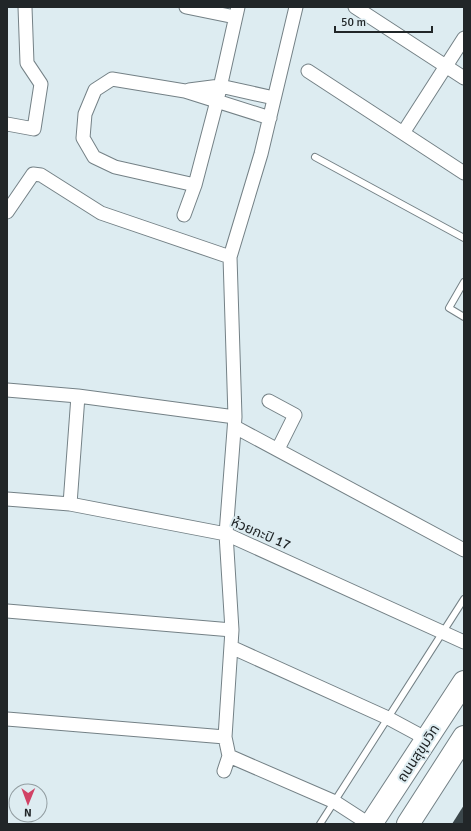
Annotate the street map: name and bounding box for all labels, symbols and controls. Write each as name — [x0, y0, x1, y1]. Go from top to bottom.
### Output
scale bar — [335, 8, 432, 34]
text: 50 m — [341, 15, 366, 30]
street label: ห้วยกะปิ 17 — [228, 513, 293, 554]
street label: ถนนสุขุมวิท — [394, 721, 443, 785]
north arrow — [8, 783, 48, 823]
text: N — [24, 806, 32, 819]

